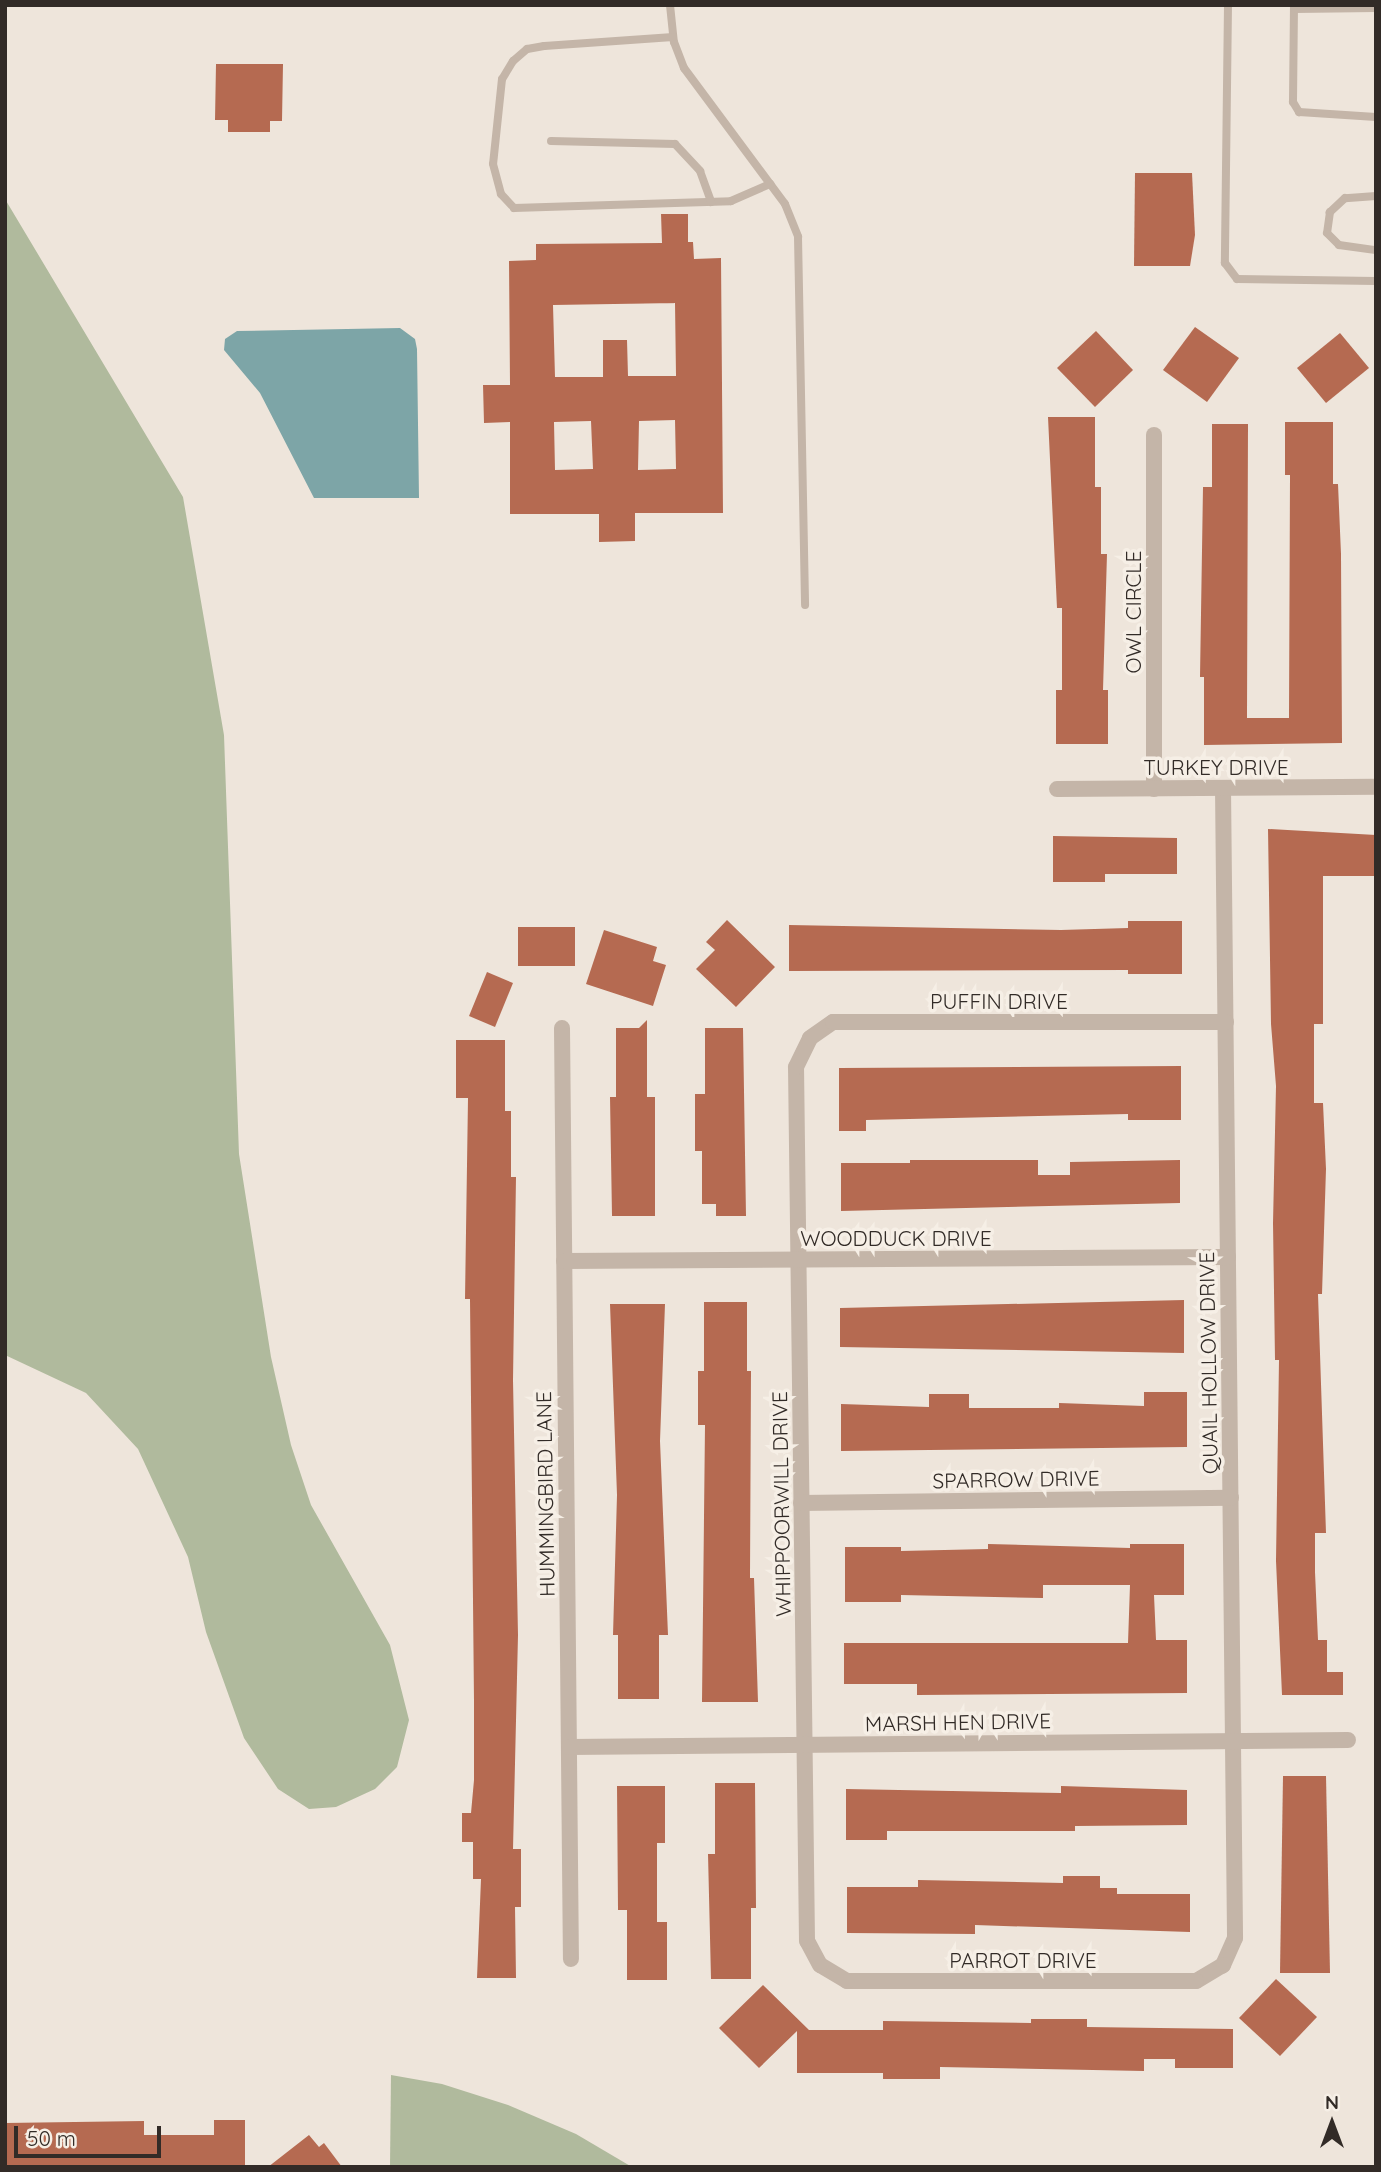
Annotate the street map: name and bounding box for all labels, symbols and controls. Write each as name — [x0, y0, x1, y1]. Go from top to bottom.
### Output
street label: OWL CIRCLE — [1120, 551, 1146, 673]
street label: TURKEY DRIVE — [1143, 754, 1289, 780]
street label: PUFFIN DRIVE — [930, 988, 1068, 1014]
street label: WOODDUCK DRIVE — [800, 1225, 992, 1251]
street label: QUAIL HOLLOW DRIVE — [1193, 1252, 1223, 1474]
street label: HUMMINGBIRD LANE — [531, 1391, 559, 1597]
street label: WHIPPOORWILL DRIVE — [766, 1391, 796, 1617]
street label: SPARROW DRIVE — [932, 1465, 1100, 1493]
street label: MARSH HEN DRIVE — [865, 1708, 1051, 1736]
street label: PARROT DRIVE — [949, 1947, 1097, 1973]
north arrow — [1297, 2088, 1367, 2158]
text: N — [1325, 2090, 1339, 2114]
scale bar — [18, 2112, 164, 2156]
text: 50 m — [27, 2125, 76, 2151]

